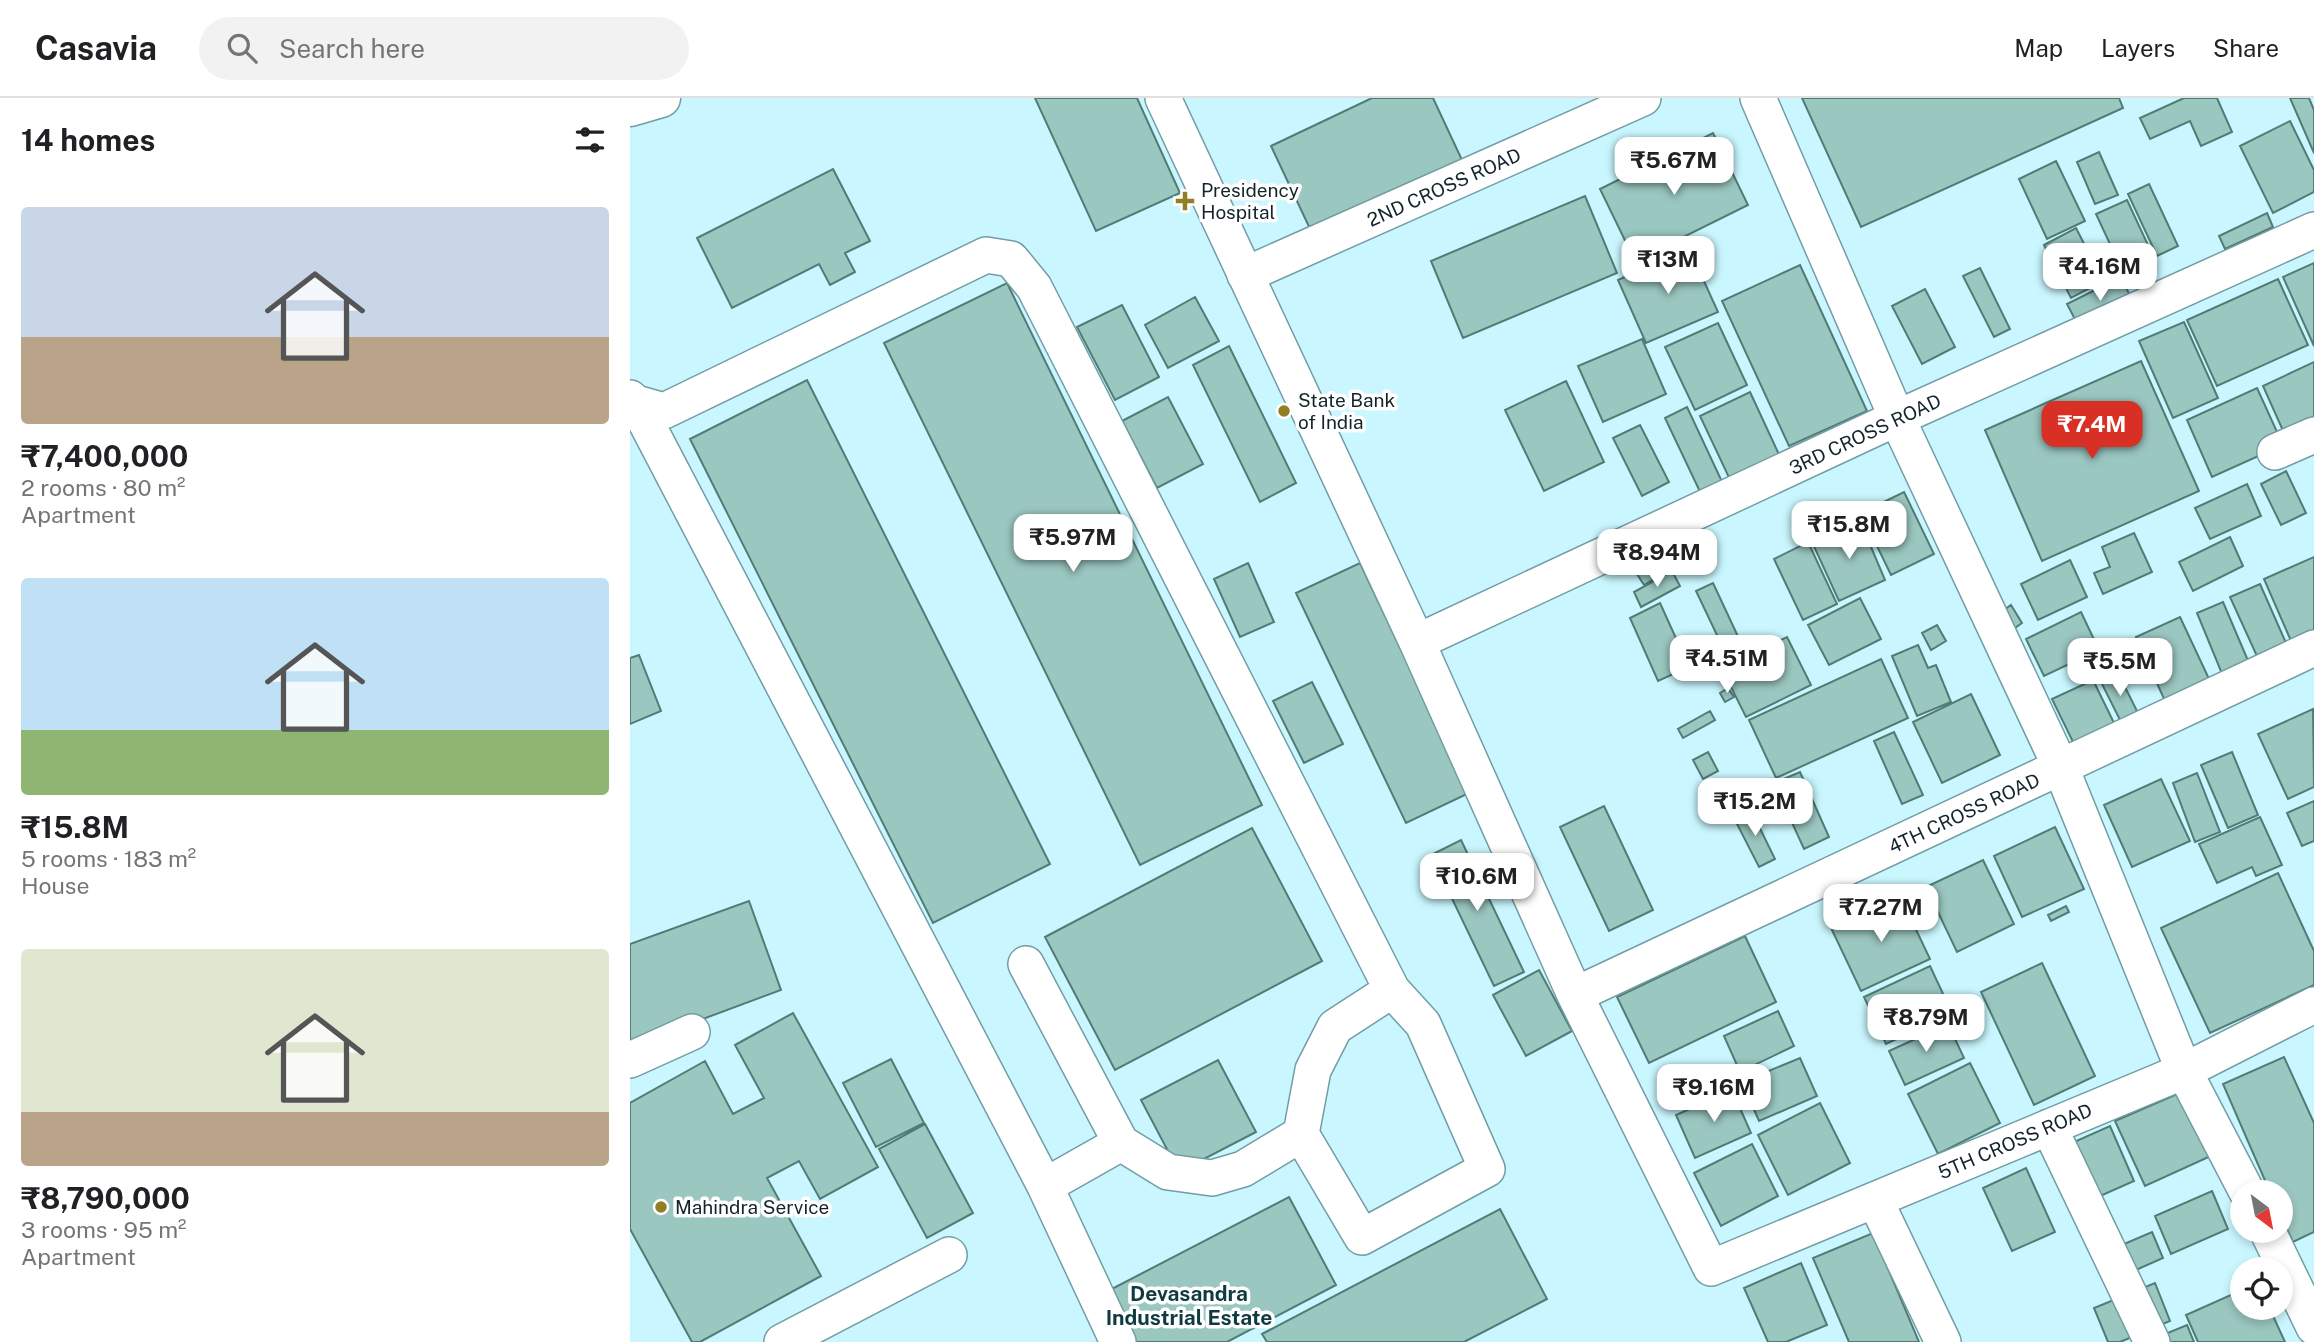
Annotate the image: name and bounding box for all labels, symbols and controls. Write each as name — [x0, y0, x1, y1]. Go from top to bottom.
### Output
search box — [199, 17, 689, 80]
text: Casavia — [35, 29, 157, 67]
icon: search — [223, 29, 261, 67]
text: Search here — [279, 33, 425, 64]
text: Map — [2014, 34, 2063, 62]
text: Layers — [2101, 34, 2175, 62]
text: Share — [2213, 34, 2279, 62]
icon: filters — [571, 121, 609, 159]
text: 14 homes — [21, 122, 155, 158]
pin: ₹5.67M — [1617, 138, 1731, 197]
street label: 2ND CROSS ROAD — [1364, 143, 1524, 231]
text: ₹5.67M — [1631, 146, 1717, 173]
place label: Presidency Hospital — [1201, 179, 1299, 223]
marker: Presidency Hospital — [1175, 191, 1195, 211]
pin: ₹13M — [1627, 236, 1709, 296]
pin: ₹4.16M — [2043, 244, 2157, 303]
text: ₹13M — [1637, 245, 1699, 272]
text: ₹4.16M — [2059, 252, 2141, 279]
icon: home — [252, 253, 378, 379]
place label: State Bank of India — [1298, 389, 1395, 433]
street label: 3RD CROSS ROAD — [1786, 389, 1944, 479]
pin: ₹7.4M — [2043, 402, 2141, 461]
marker: State Bank of India — [1276, 403, 1292, 419]
text: ₹7.4M — [2058, 410, 2126, 437]
text: ₹7,400,000 — [21, 438, 188, 474]
text: 2 rooms · 80 m² — [21, 474, 186, 501]
text: Apartment — [21, 501, 136, 528]
pin: ₹15.8M — [1792, 502, 1906, 561]
text: ₹15.8M — [1808, 510, 1890, 537]
pin: ₹5.97M — [1016, 514, 1130, 574]
text: ₹5.97M — [1030, 523, 1116, 550]
pin: ₹8.94M — [1600, 530, 1714, 589]
text: ₹8.94M — [1613, 538, 1701, 565]
icon: home — [252, 624, 378, 750]
pin: ₹4.51M — [1670, 636, 1784, 695]
pin: ₹5.5M — [2071, 638, 2169, 698]
text: ₹4.51M — [1686, 644, 1768, 671]
text: ₹5.5M — [2083, 647, 2157, 674]
street label: 4TH CROSS ROAD — [1885, 768, 2043, 858]
pin: ₹15.2M — [1698, 778, 1812, 838]
text: ₹15.2M — [1714, 787, 1796, 814]
text: ₹15.8M — [21, 809, 129, 845]
text: 5 rooms · 183 m² — [21, 845, 196, 872]
pin: ₹10.6M — [1420, 854, 1534, 913]
text: ₹10.6M — [1436, 862, 1518, 889]
text: House — [21, 872, 89, 899]
pin: ₹7.27M — [1824, 884, 1938, 944]
text: ₹7.27M — [1839, 893, 1923, 920]
icon: home — [252, 995, 378, 1121]
pin: ₹8.79M — [1869, 995, 1983, 1054]
text: ₹8.79M — [1884, 1003, 1968, 1030]
pin: ₹9.16M — [1657, 1065, 1771, 1124]
text: ₹9.16M — [1673, 1073, 1755, 1100]
street label: 5TH CROSS ROAD — [1935, 1099, 2095, 1183]
text: ₹8,790,000 — [21, 1180, 190, 1216]
north arrow — [2230, 1180, 2292, 1242]
map controls — [2230, 1180, 2293, 1320]
place label: Mahindra Service — [675, 1196, 829, 1218]
marker: Mahindra Service — [653, 1199, 669, 1215]
text: 3 rooms · 95 m² — [21, 1216, 187, 1243]
text: Apartment — [21, 1243, 136, 1270]
button: locate — [2230, 1257, 2293, 1320]
district label: Devasandra Industrial Estate — [1106, 1281, 1272, 1330]

